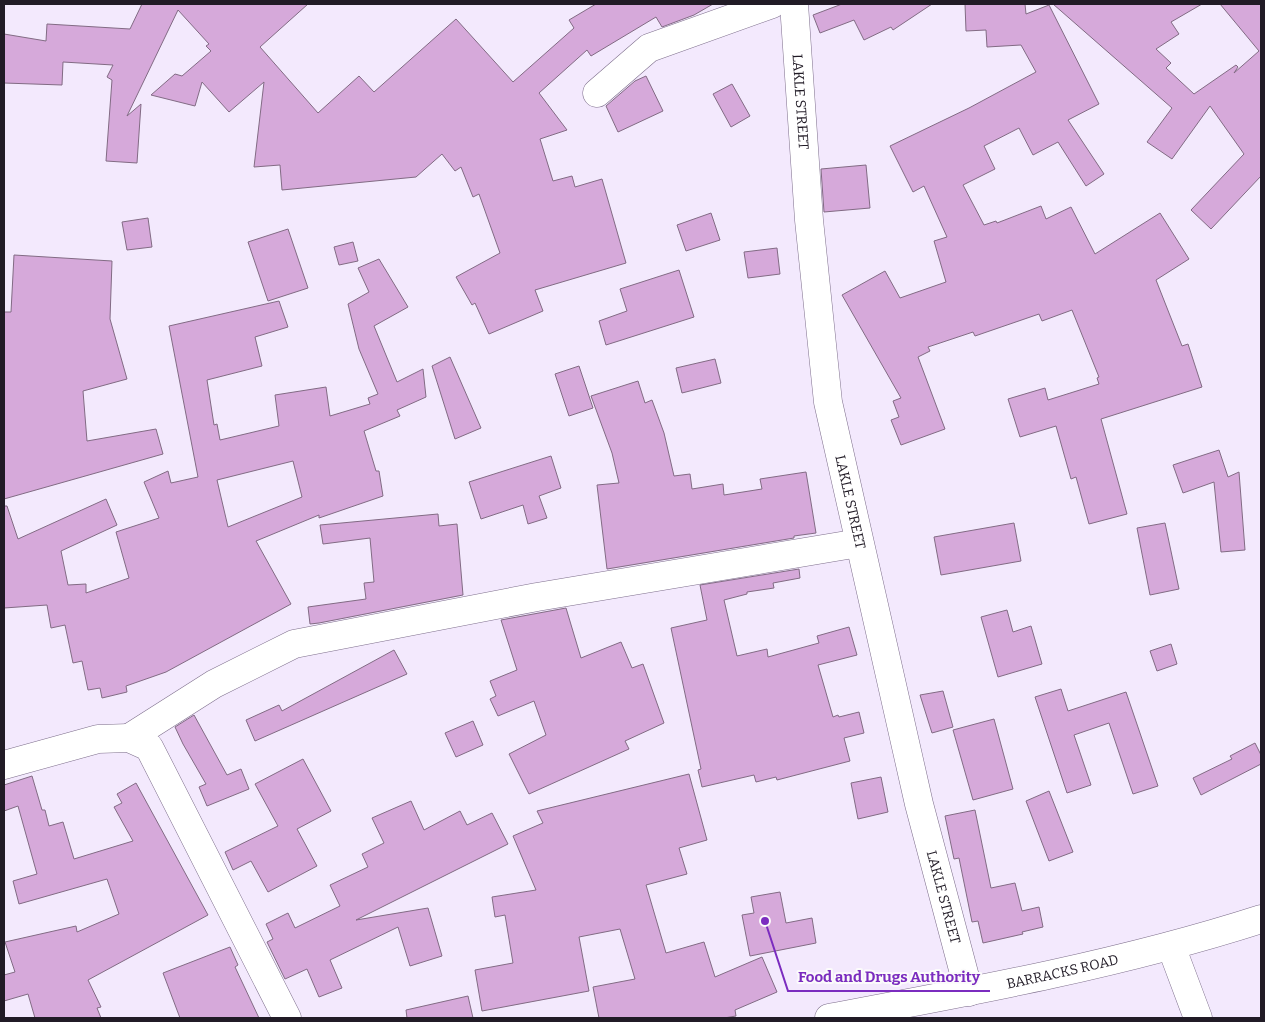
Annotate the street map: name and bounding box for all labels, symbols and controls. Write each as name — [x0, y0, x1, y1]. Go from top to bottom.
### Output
street label: LAKLE STREET — [789, 53, 813, 150]
street label: LAKLE STREET — [832, 453, 869, 551]
street label: LAKLE STREET — [923, 849, 964, 946]
street label: BARRACKS ROAD — [1005, 951, 1120, 992]
callout: Food and Drugs Authority — [788, 961, 990, 991]
text: Food and Drugs Authority — [798, 968, 981, 986]

